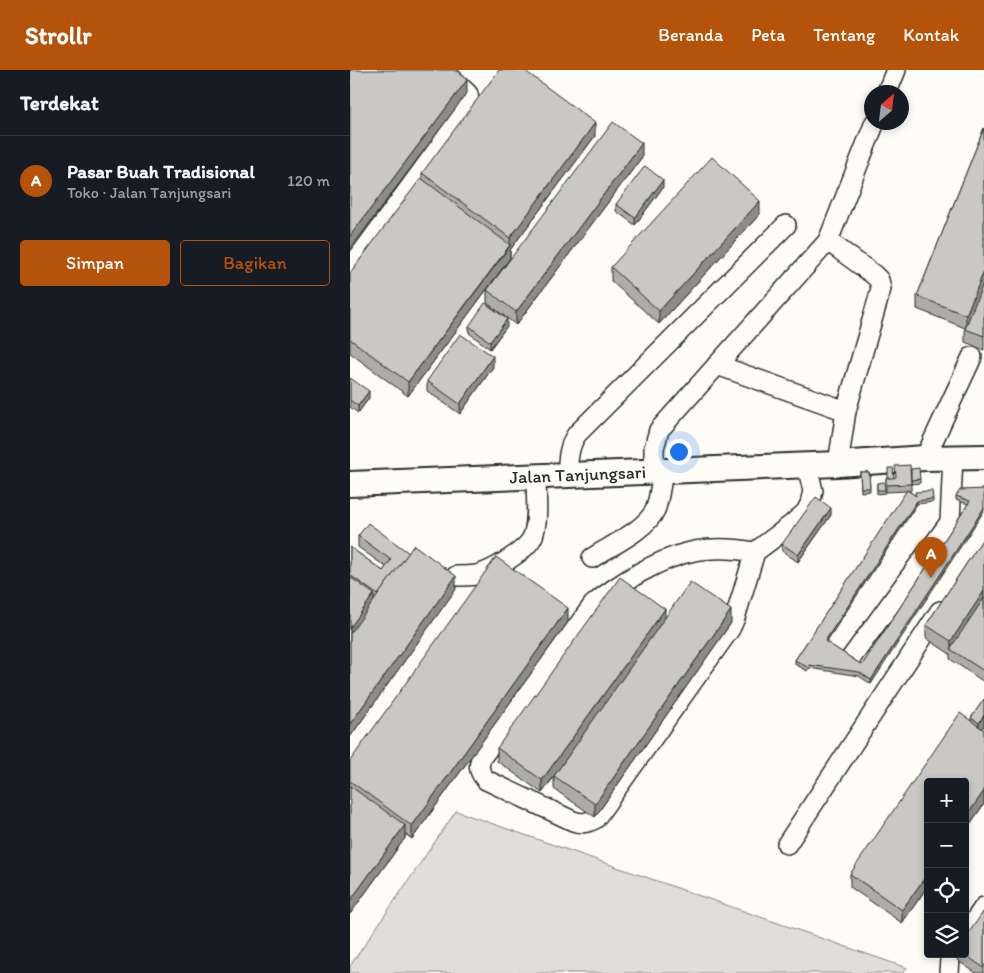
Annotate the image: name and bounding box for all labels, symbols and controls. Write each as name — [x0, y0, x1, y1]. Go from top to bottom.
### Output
text: Strollr — [25, 21, 91, 50]
text: Beranda — [658, 24, 723, 46]
text: Peta — [751, 24, 785, 46]
text: Tentang — [813, 24, 875, 46]
text: Kontak — [903, 24, 959, 46]
north arrow — [864, 85, 909, 130]
text: Terdekat — [20, 90, 99, 115]
text: Pasar Buah Tradisional — [67, 160, 255, 183]
text: A — [31, 171, 41, 190]
text: 120 m — [287, 171, 330, 190]
text: Toko · Jalan Tanjungsari — [67, 183, 231, 202]
button: Simpan — [20, 240, 170, 286]
button: Bagikan — [180, 240, 330, 286]
your location — [666, 439, 692, 465]
street label: Jalan Tanjungsari — [509, 461, 647, 488]
pin: A — [915, 537, 947, 578]
map controls — [924, 778, 969, 958]
button: + — [924, 778, 969, 823]
button: − — [924, 823, 969, 868]
button: locate — [924, 868, 969, 913]
button: layers — [924, 913, 969, 958]

